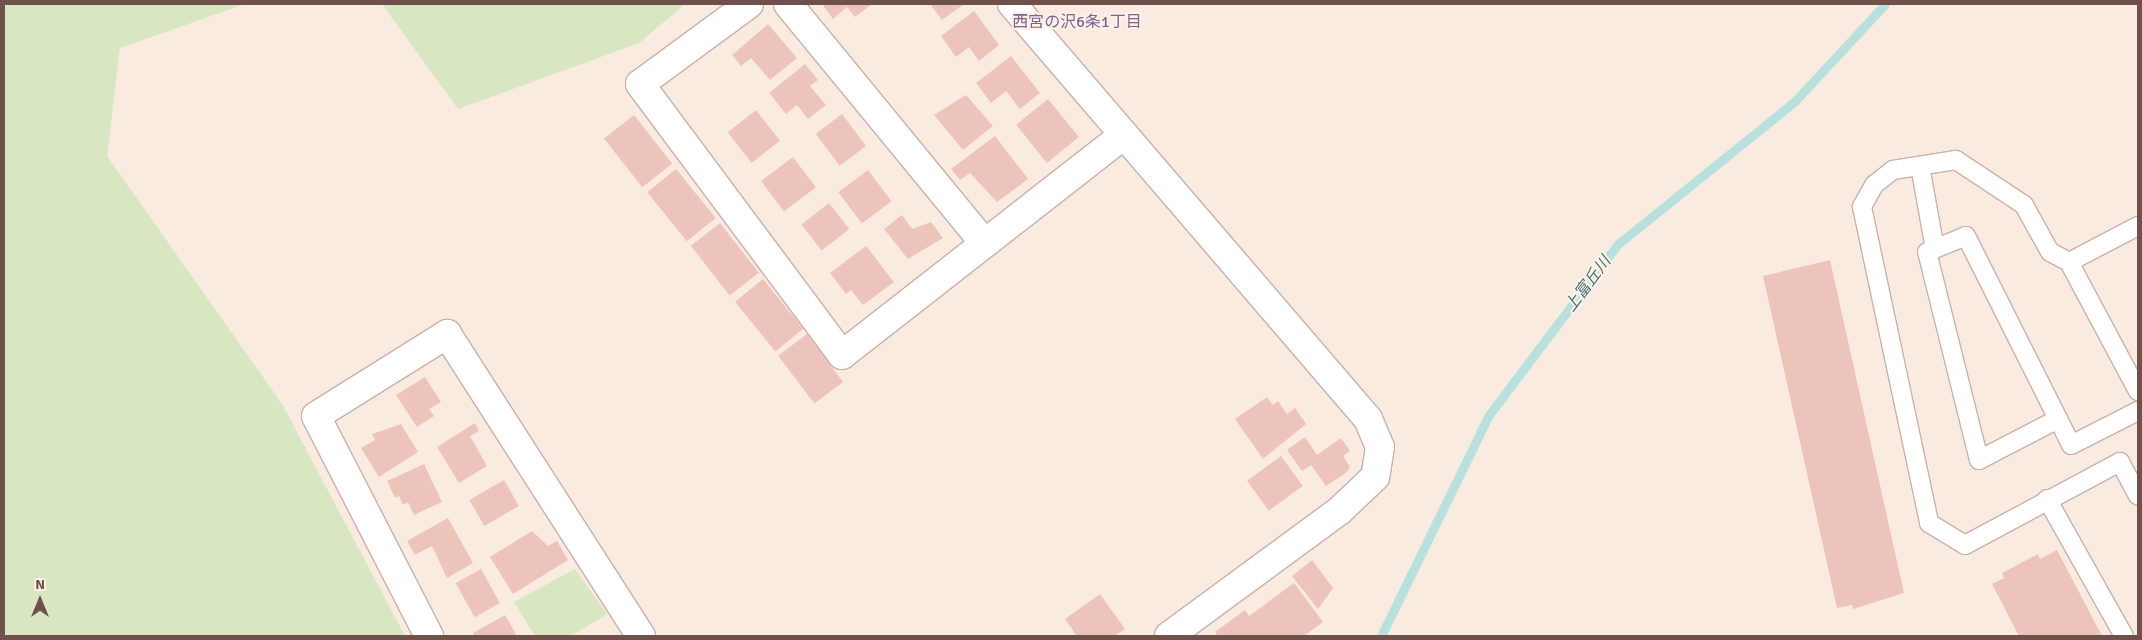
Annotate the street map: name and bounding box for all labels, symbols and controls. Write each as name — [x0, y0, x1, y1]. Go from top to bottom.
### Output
district label: 西宮の沢6条1丁目 — [1012, 12, 1142, 32]
water label: 上富丘川 — [1561, 253, 1615, 315]
north arrow — [15, 575, 65, 625]
text: N — [35, 576, 45, 593]

